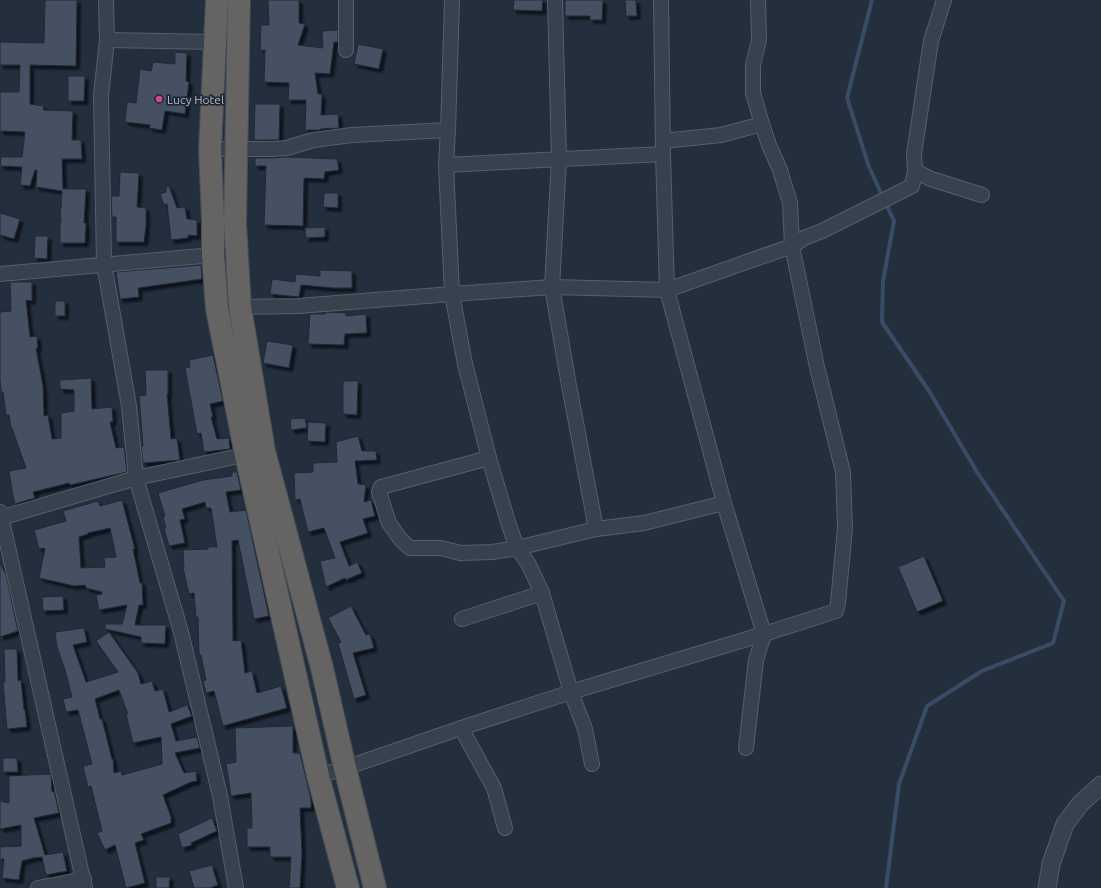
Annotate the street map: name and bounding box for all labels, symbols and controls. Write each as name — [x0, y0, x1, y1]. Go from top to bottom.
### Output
place label: Lucy Hotel — [167, 93, 224, 106]
marker: Lucy Hotel — [154, 94, 164, 104]

